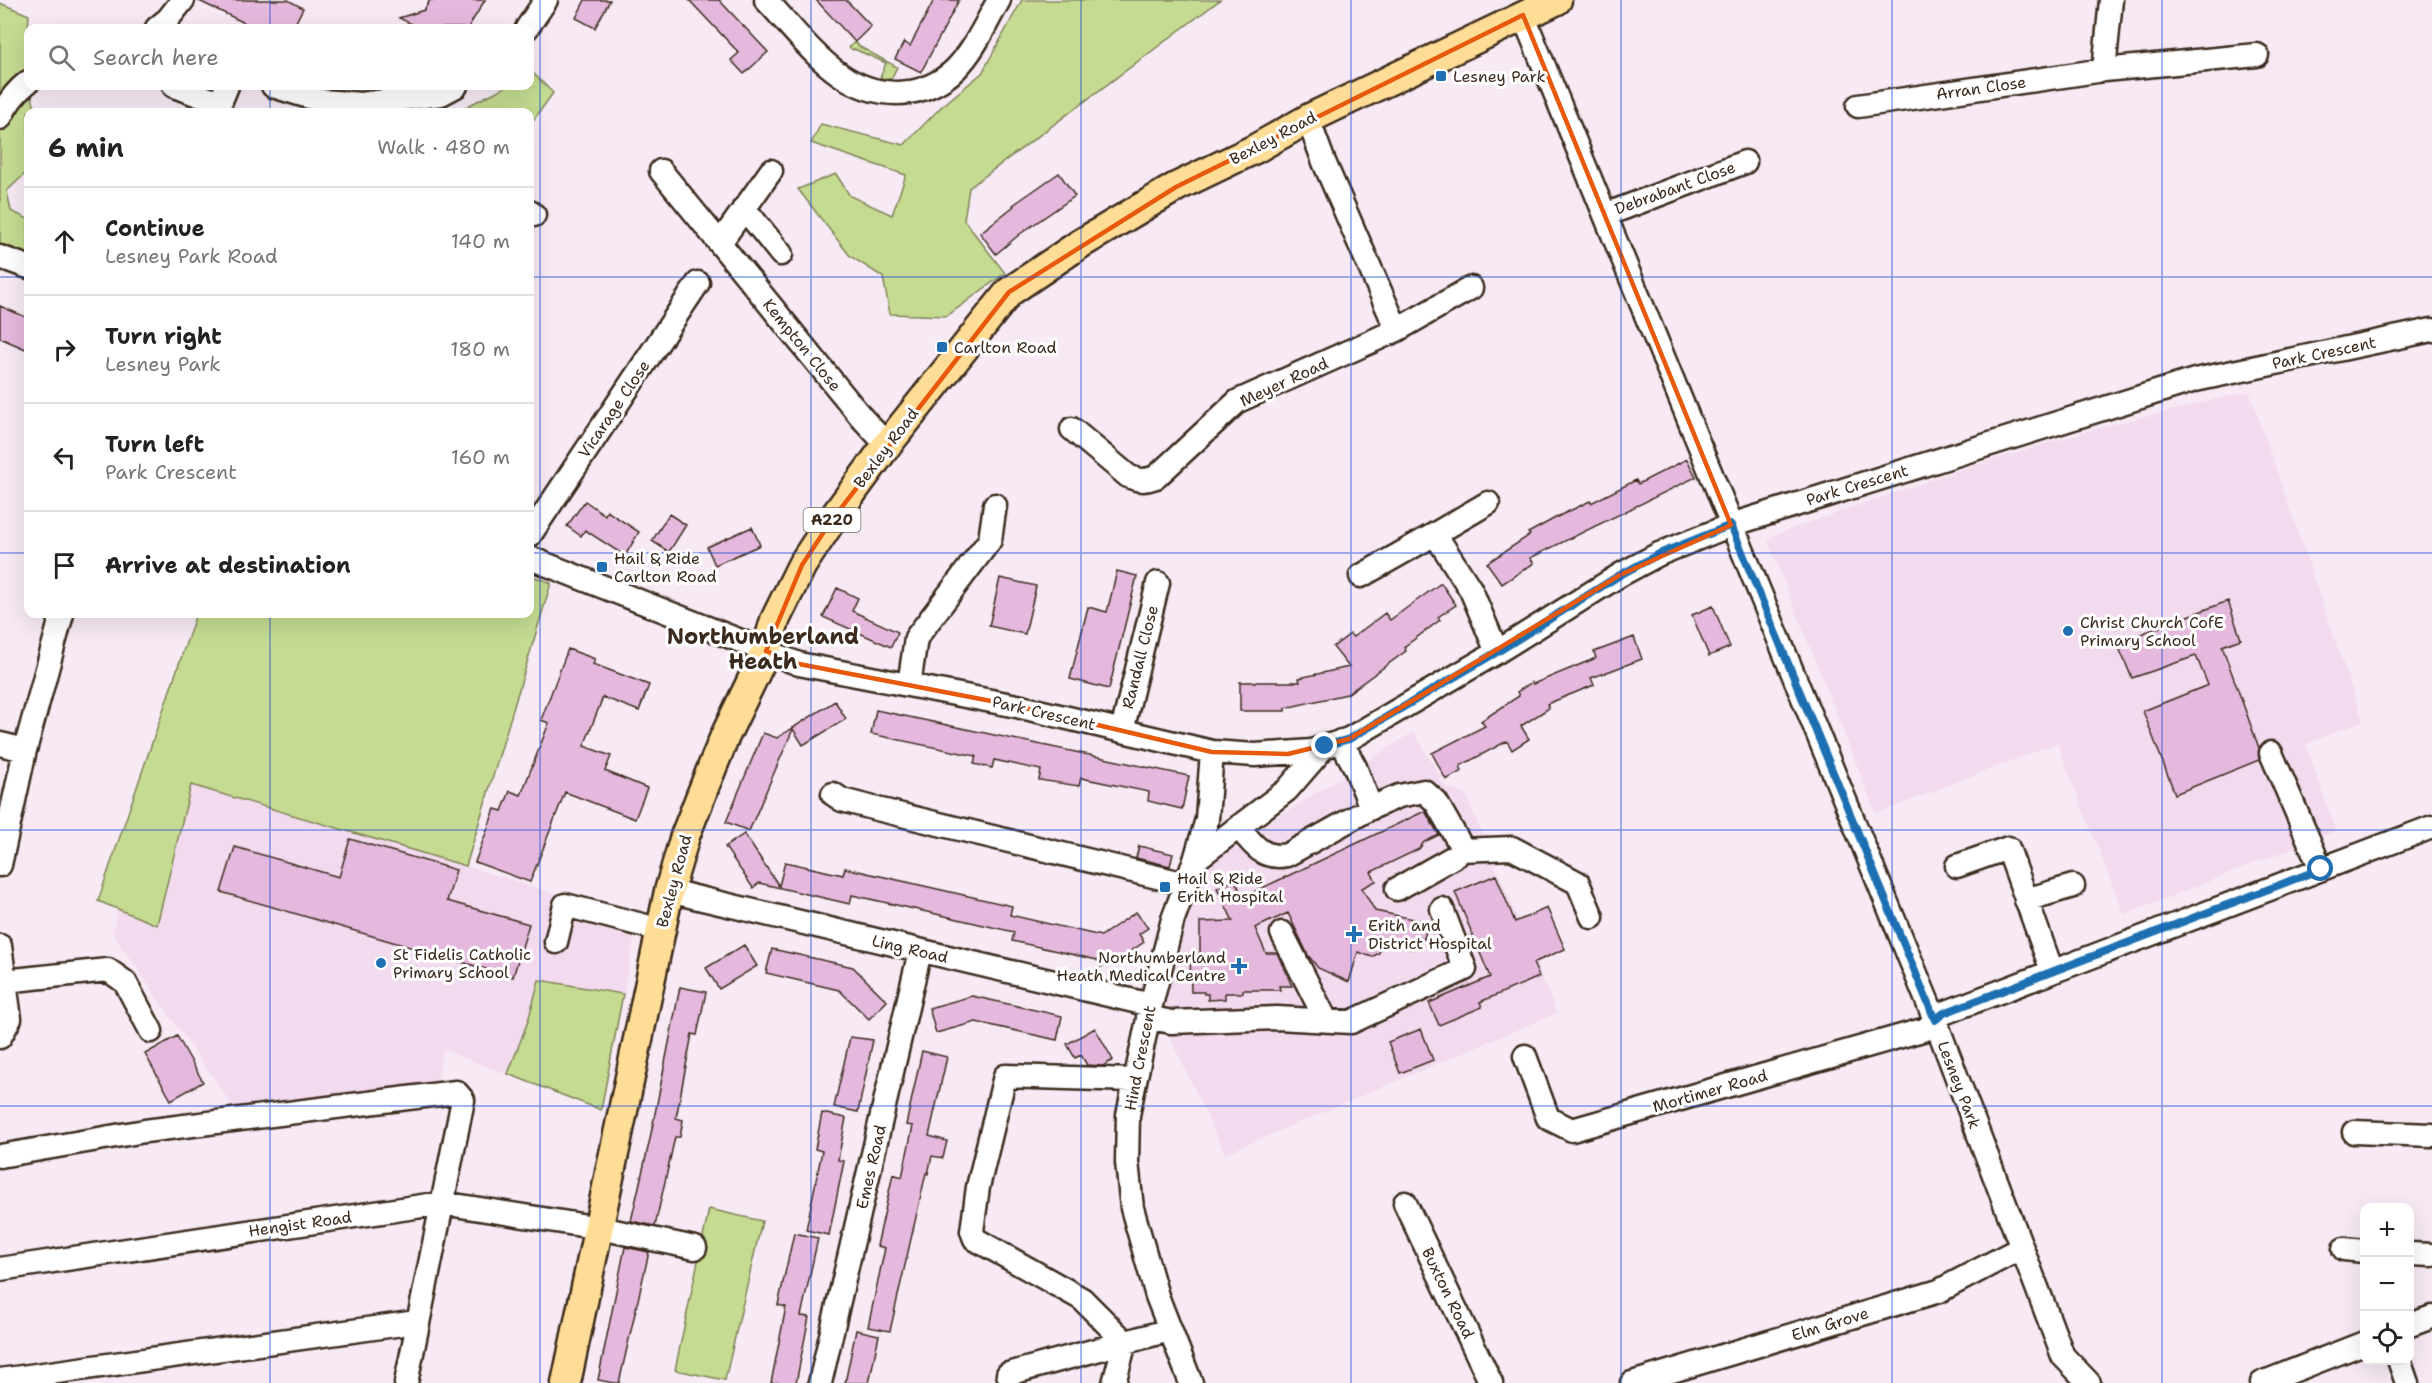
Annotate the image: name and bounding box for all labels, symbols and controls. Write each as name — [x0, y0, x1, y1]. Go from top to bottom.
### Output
search box — [24, 24, 534, 90]
icon: search — [45, 41, 78, 74]
text: Search here — [93, 43, 219, 72]
place label: Lesney Park — [1453, 66, 1546, 87]
marker: Lesney Park — [1434, 69, 1448, 83]
street label: Arran Close — [1935, 71, 2027, 105]
street label: Bexley Road — [1226, 106, 1320, 170]
text: 6 min — [48, 130, 124, 165]
text: Walk · 480 m — [377, 134, 510, 160]
street label: Debrabant Close — [1612, 156, 1738, 220]
text: Continue — [105, 214, 205, 243]
icon: ahead — [48, 225, 81, 258]
text: 140 m — [451, 228, 510, 254]
text: Lesney Park Road — [105, 243, 278, 269]
street label: Kempton Close — [758, 294, 846, 396]
text: Turn right — [105, 322, 222, 351]
street label: Park Crescent — [2270, 332, 2378, 374]
icon: right — [48, 333, 81, 366]
text: 180 m — [450, 336, 510, 362]
place label: Carlton Road — [954, 337, 1057, 358]
marker: Carlton Road — [935, 340, 949, 354]
text: Lesney Park — [105, 351, 221, 377]
street label: Meyer Road — [1236, 352, 1332, 412]
street label: Vicarage Close — [574, 356, 654, 462]
street label: Bexley Road — [849, 404, 923, 492]
text: Turn left — [105, 430, 204, 459]
icon: left — [48, 441, 81, 474]
text: 160 m — [451, 444, 510, 470]
text: Park Crescent — [105, 459, 237, 485]
street label: Park Crescent — [1803, 460, 1911, 510]
road number: A220 — [804, 508, 860, 532]
place label: Hail & Ride Carlton Road — [614, 548, 717, 587]
icon: arrive — [48, 549, 81, 582]
text: Arrive at destination — [105, 551, 351, 580]
marker: Hail & Ride Carlton Road — [595, 560, 609, 574]
street label: Randall Close — [1117, 603, 1163, 711]
place label: Christ Church CofE Primary School — [2080, 612, 2224, 651]
district label: Northumberland Heath — [667, 622, 859, 676]
marker: Christ Church CofE Primary School — [2061, 624, 2075, 638]
street label: Park Crescent — [990, 691, 1098, 735]
route end — [1311, 732, 1337, 758]
street label: Bexley Road — [652, 832, 696, 930]
route start — [2307, 855, 2333, 881]
place label: Hail & Ride Erith Hospital — [1177, 868, 1283, 907]
marker: Hail & Ride Erith Hospital — [1158, 880, 1172, 894]
place label: Erith and District Hospital — [1368, 915, 1492, 954]
marker: Erith and District Hospital — [1345, 925, 1363, 943]
street label: Ling Road — [870, 930, 950, 968]
place label: St Fidelis Catholic Primary School — [393, 944, 531, 983]
place label: Northumberland Heath Medical Centre — [1057, 947, 1226, 986]
marker: St Fidelis Catholic Primary School — [374, 956, 388, 970]
marker: Northumberland Heath Medical Centre — [1230, 957, 1248, 975]
street label: Hind Crescent — [1119, 1004, 1161, 1112]
street label: Lesney Park — [1933, 1038, 1985, 1132]
street label: Mortimer Road — [1650, 1065, 1770, 1117]
street label: Emes Road — [851, 1123, 891, 1211]
map controls — [2360, 1203, 2414, 1365]
button: + — [2360, 1203, 2414, 1257]
street label: Hengist Road — [247, 1206, 353, 1242]
street label: Buxton Road — [1417, 1244, 1479, 1342]
button: − — [2360, 1257, 2414, 1311]
street label: Elm Grove — [1789, 1302, 1871, 1346]
button: locate — [2360, 1311, 2414, 1365]

